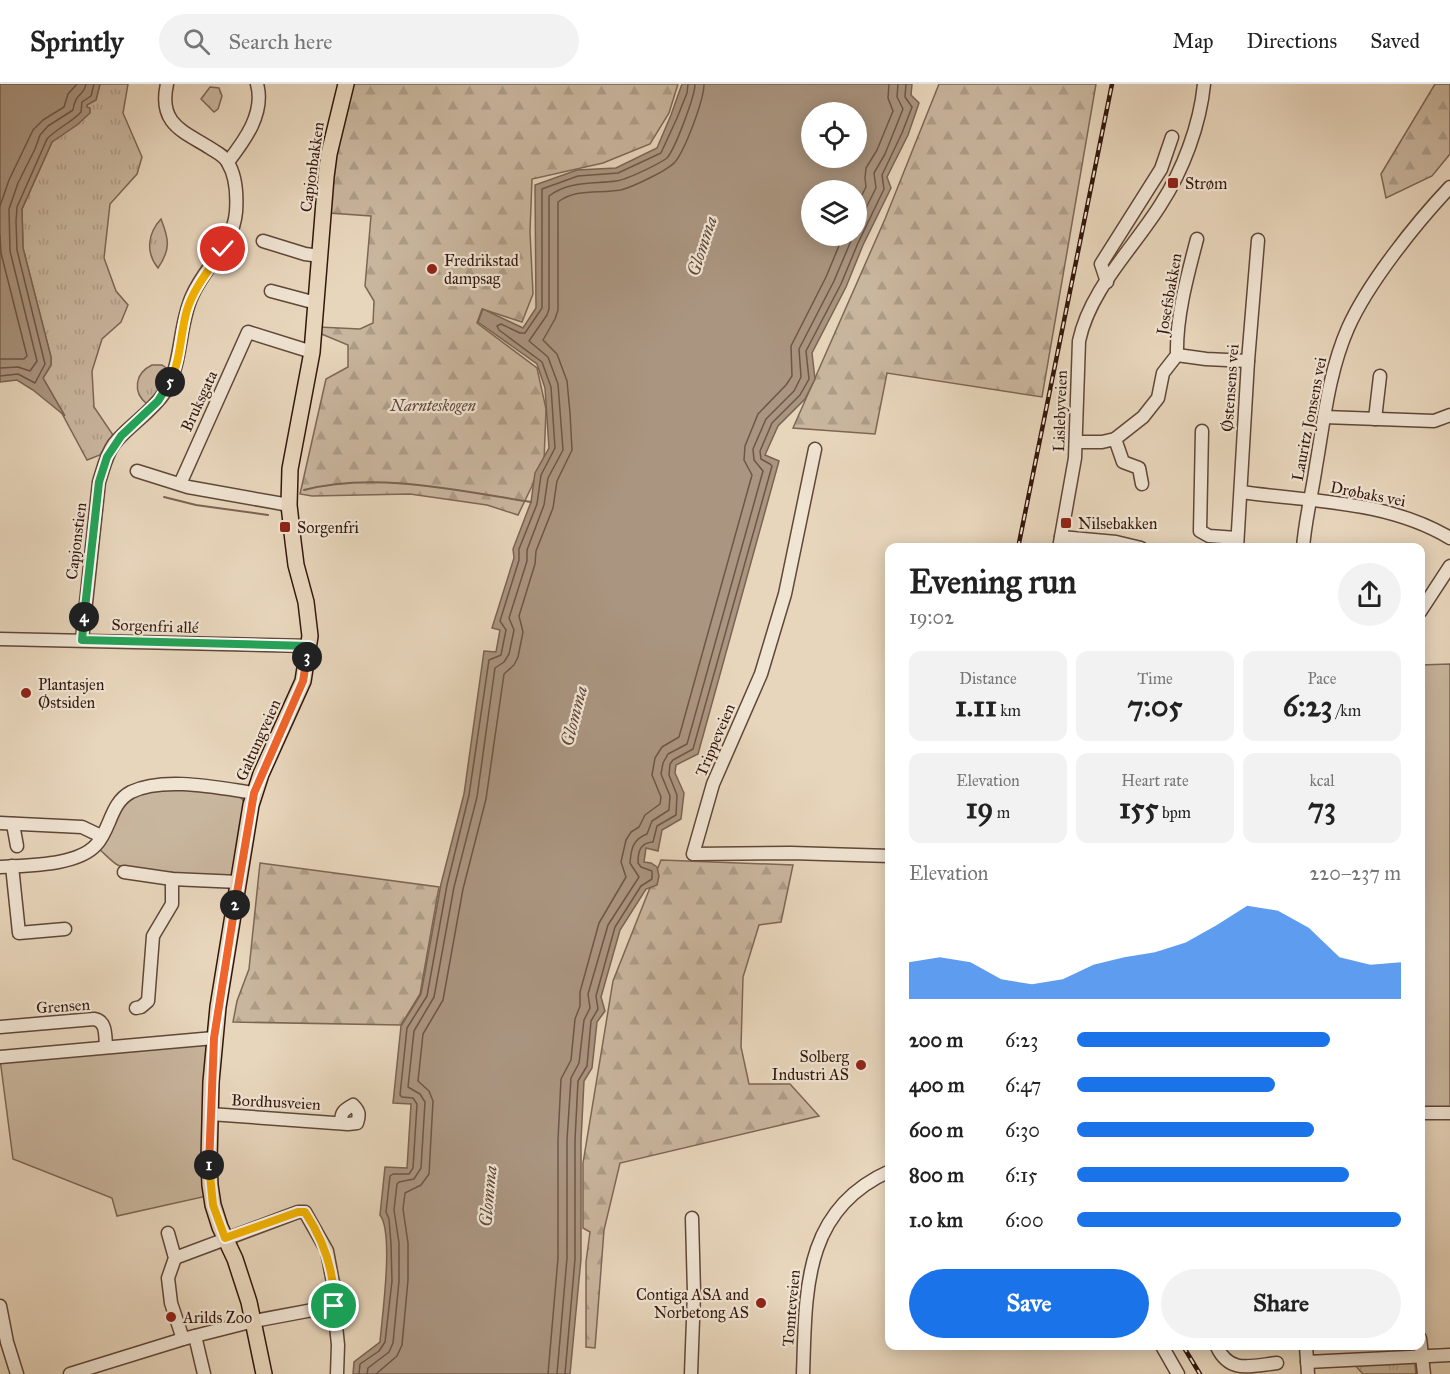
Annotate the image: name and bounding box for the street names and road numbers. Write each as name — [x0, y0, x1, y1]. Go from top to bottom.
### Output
street label: Capjonbakken — [296, 120, 328, 213]
street label: Josefsbakken — [1152, 251, 1187, 338]
street label: Østensens vei — [1217, 343, 1243, 433]
street label: Lauritz Jonsens vei — [1288, 355, 1331, 483]
street label: Bruksgata — [177, 367, 222, 435]
street label: Lislebyveien — [1049, 369, 1071, 452]
street label: Drøbaks vei — [1329, 477, 1408, 511]
street label: Capjonstien — [62, 501, 90, 581]
street label: Sorgenfri allé — [111, 615, 199, 638]
street label: Galtungveien — [232, 696, 285, 784]
street label: Trippeveien — [691, 700, 739, 779]
street label: Grensen — [35, 995, 91, 1017]
street label: Bordhusveien — [231, 1090, 322, 1114]
street label: Tomteveien — [778, 1268, 804, 1347]

